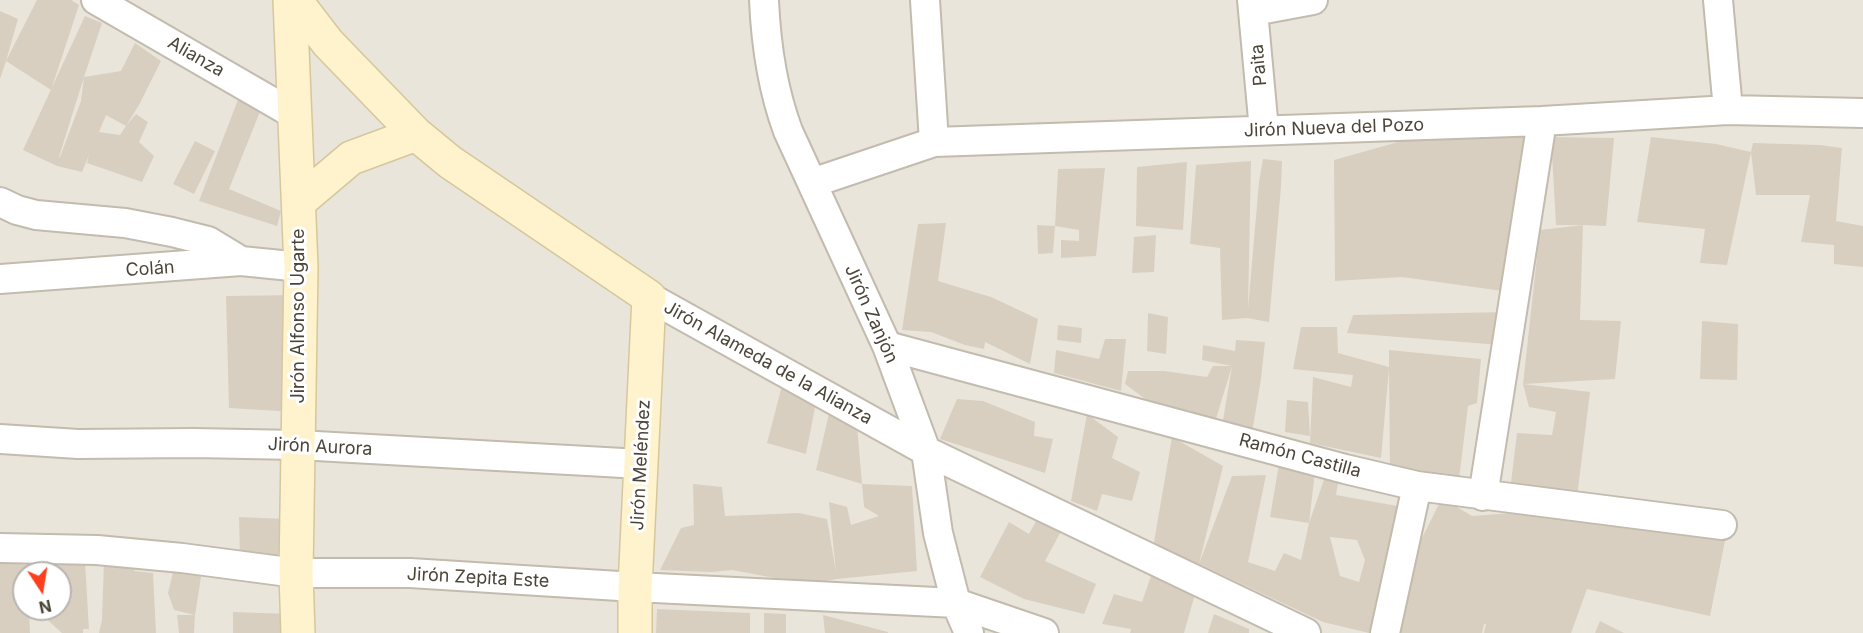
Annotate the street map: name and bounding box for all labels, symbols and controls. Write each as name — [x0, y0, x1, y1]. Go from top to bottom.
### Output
street label: Alianza — [164, 32, 228, 82]
street label: Paita — [1246, 43, 1272, 87]
street label: Jirón Nueva del Pozo — [1243, 114, 1425, 142]
street label: Jirón Alfonso Ugarte — [288, 228, 310, 404]
street label: Colán — [125, 257, 175, 281]
street label: Jirón Zanjón — [840, 261, 902, 367]
street label: Jirón Alameda de la Alianza — [660, 297, 876, 429]
street label: Jirón Meléndez — [627, 399, 655, 531]
street label: Ramón Castilla — [1236, 429, 1364, 483]
street label: Jirón Aurora — [267, 433, 373, 461]
north arrow — [12, 561, 72, 621]
street label: Jirón Zepita Este — [406, 563, 550, 593]
text: N — [37, 596, 53, 618]

